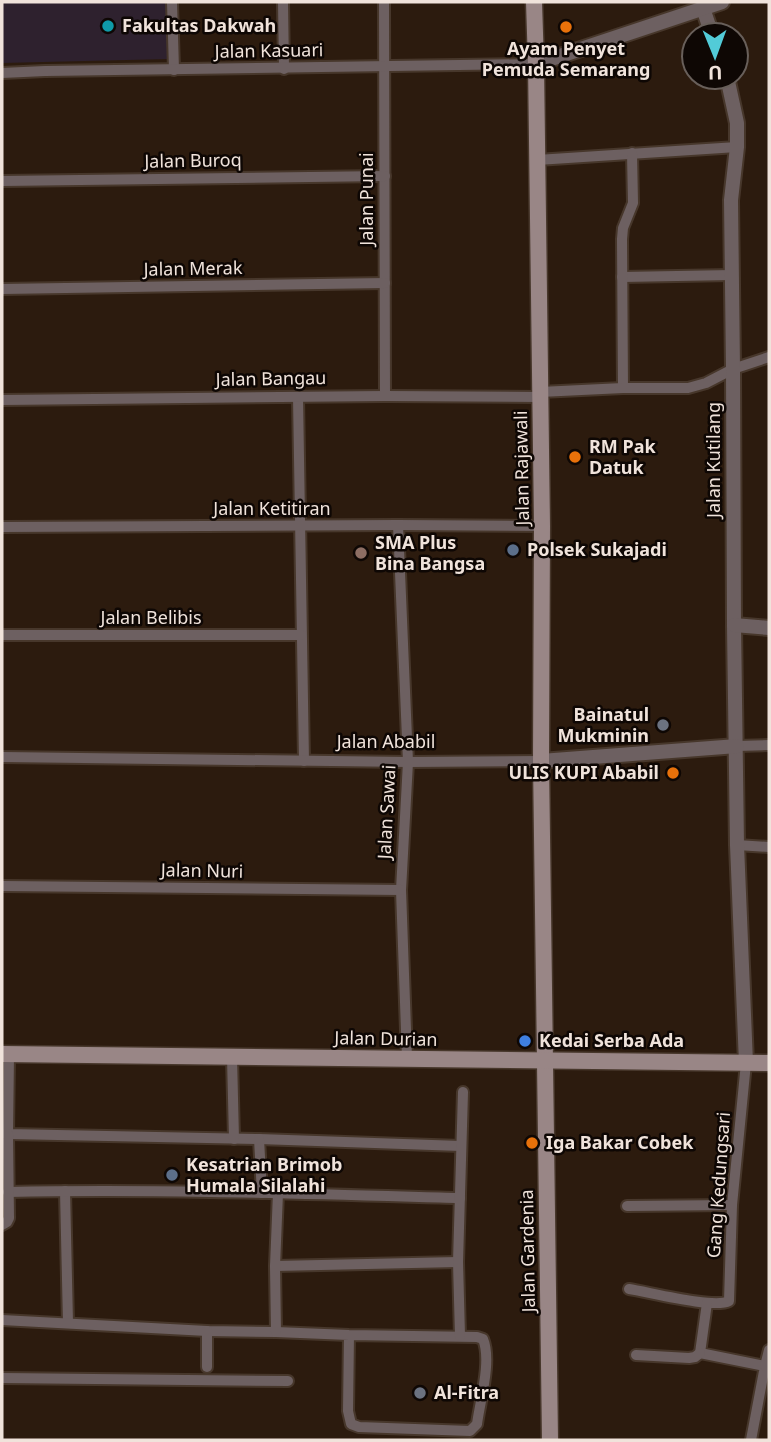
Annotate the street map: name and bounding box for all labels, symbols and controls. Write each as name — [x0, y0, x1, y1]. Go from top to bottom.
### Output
place label: Fakultas Dakwah — [122, 13, 276, 37]
marker: Fakultas Dakwah — [100, 18, 116, 34]
marker: Ayam Penyet Pemuda Semarang — [558, 19, 574, 35]
north arrow — [680, 21, 750, 91]
place label: Ayam Penyet Pemuda Semarang — [482, 36, 650, 81]
street label: Jalan Kasuari — [212, 37, 324, 63]
text: U — [708, 60, 723, 86]
street label: Jalan Buroq — [142, 147, 242, 173]
street label: Jalan Punai — [354, 152, 378, 248]
street label: Jalan Merak — [141, 255, 243, 281]
street label: Jalan Bangau — [213, 365, 327, 391]
street label: Jalan Kutilang — [701, 402, 725, 520]
street label: Jalan Rajawali — [508, 410, 534, 528]
place label: RM Pak Datuk — [589, 434, 656, 479]
marker: RM Pak Datuk — [567, 449, 583, 465]
street label: Jalan Ketitiran — [211, 496, 331, 520]
place label: SMA Plus Bina Bangsa — [375, 530, 485, 575]
place label: Polsek Sukajadi — [527, 537, 667, 561]
marker: Polsek Sukajadi — [505, 542, 521, 558]
marker: SMA Plus Bina Bangsa — [353, 545, 369, 561]
street label: Jalan Belibis — [98, 605, 202, 629]
place label: Bainatul Mukminin — [557, 702, 649, 747]
marker: Bainatul Mukminin — [655, 717, 671, 733]
street label: Jalan Ababil — [335, 729, 435, 753]
place label: ULIS KUPI Ababil — [509, 760, 659, 784]
street label: Jalan Sawai — [371, 764, 400, 862]
marker: ULIS KUPI Ababil — [665, 765, 681, 781]
street label: Jalan Nuri — [159, 857, 243, 883]
street label: Jalan Durian — [332, 1025, 438, 1051]
place label: Kedai Serba Ada — [539, 1028, 684, 1052]
marker: Kedai Serba Ada — [517, 1033, 533, 1049]
street label: Gang Kedungsari — [701, 1111, 735, 1259]
place label: Iga Bakar Cobek — [546, 1130, 694, 1154]
marker: Iga Bakar Cobek — [524, 1135, 540, 1151]
place label: Kesatrian Brimob Humala Silalahi — [186, 1152, 343, 1197]
marker: Kesatrian Brimob Humala Silalahi — [164, 1167, 180, 1183]
street label: Jalan Gardenia — [514, 1189, 540, 1315]
place label: Al-Fitra — [434, 1380, 499, 1404]
marker: Al-Fitra — [412, 1385, 428, 1401]

